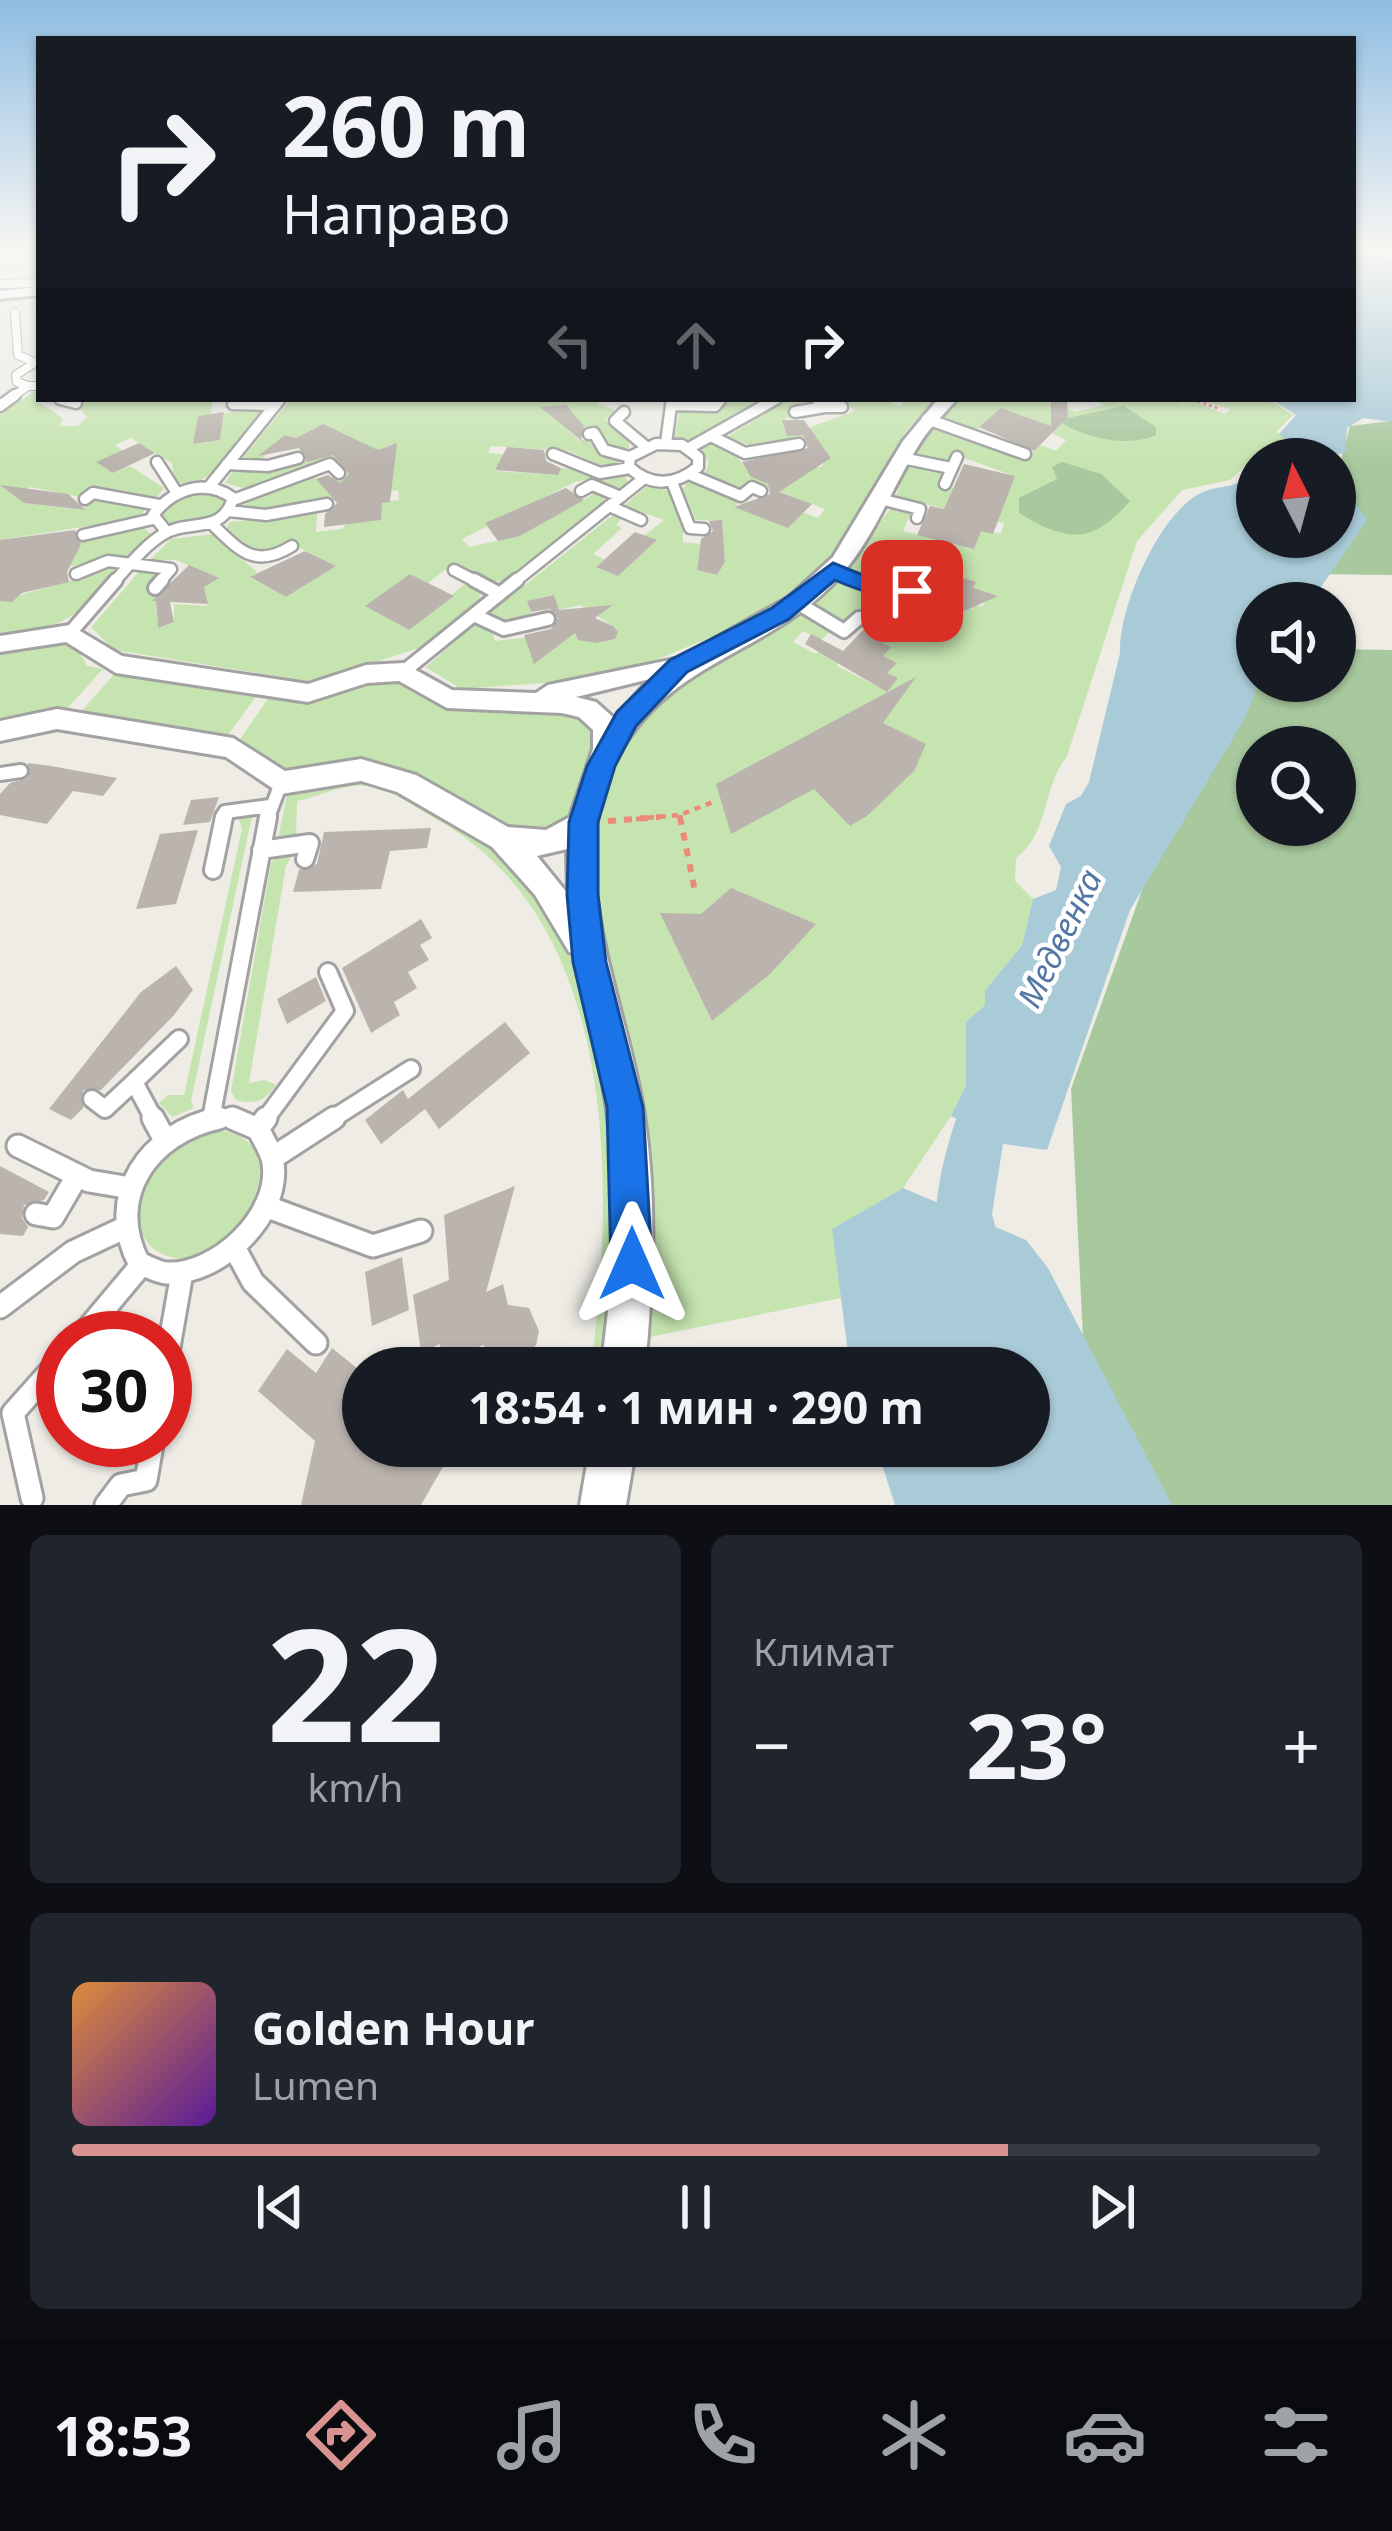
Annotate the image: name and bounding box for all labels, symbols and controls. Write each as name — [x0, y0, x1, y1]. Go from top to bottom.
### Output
text: 260 m — [282, 67, 530, 182]
icon: right — [84, 84, 240, 240]
text: Направо — [282, 176, 510, 250]
icon: left — [537, 312, 603, 378]
icon: ahead — [663, 312, 729, 378]
icon: right — [789, 312, 855, 378]
north arrow — [1236, 438, 1356, 558]
map controls — [1236, 438, 1356, 846]
pin — [861, 540, 963, 642]
icon: arrive — [879, 558, 945, 624]
button: sound — [1236, 582, 1356, 702]
button: search — [1236, 726, 1356, 846]
water label: Медвенка — [1006, 861, 1112, 1015]
position arrow — [569, 1201, 695, 1327]
speed limit sign: 30 — [36, 1311, 192, 1467]
text: 18:54 · 1 мин · 290 m — [468, 1376, 924, 1437]
text: 22 — [266, 1575, 445, 1788]
text: Климат — [753, 1624, 894, 1677]
text: 23° — [966, 1683, 1107, 1805]
text: − — [753, 1699, 791, 1789]
text: + — [1282, 1699, 1320, 1789]
text: km/h — [308, 1760, 403, 1813]
text: Golden Hour — [252, 1997, 534, 2058]
text: Lumen — [252, 2058, 379, 2111]
icon: previous — [247, 2174, 313, 2240]
icon: pause — [663, 2174, 729, 2240]
icon: next — [1079, 2174, 1145, 2240]
icon: directions — [299, 2393, 383, 2477]
icon: music — [490, 2393, 574, 2477]
icon: phone — [681, 2393, 765, 2477]
icon: climate — [872, 2393, 956, 2477]
icon: car — [1063, 2393, 1147, 2477]
icon: filters — [1254, 2393, 1338, 2477]
text: 18:53 — [54, 2398, 192, 2472]

